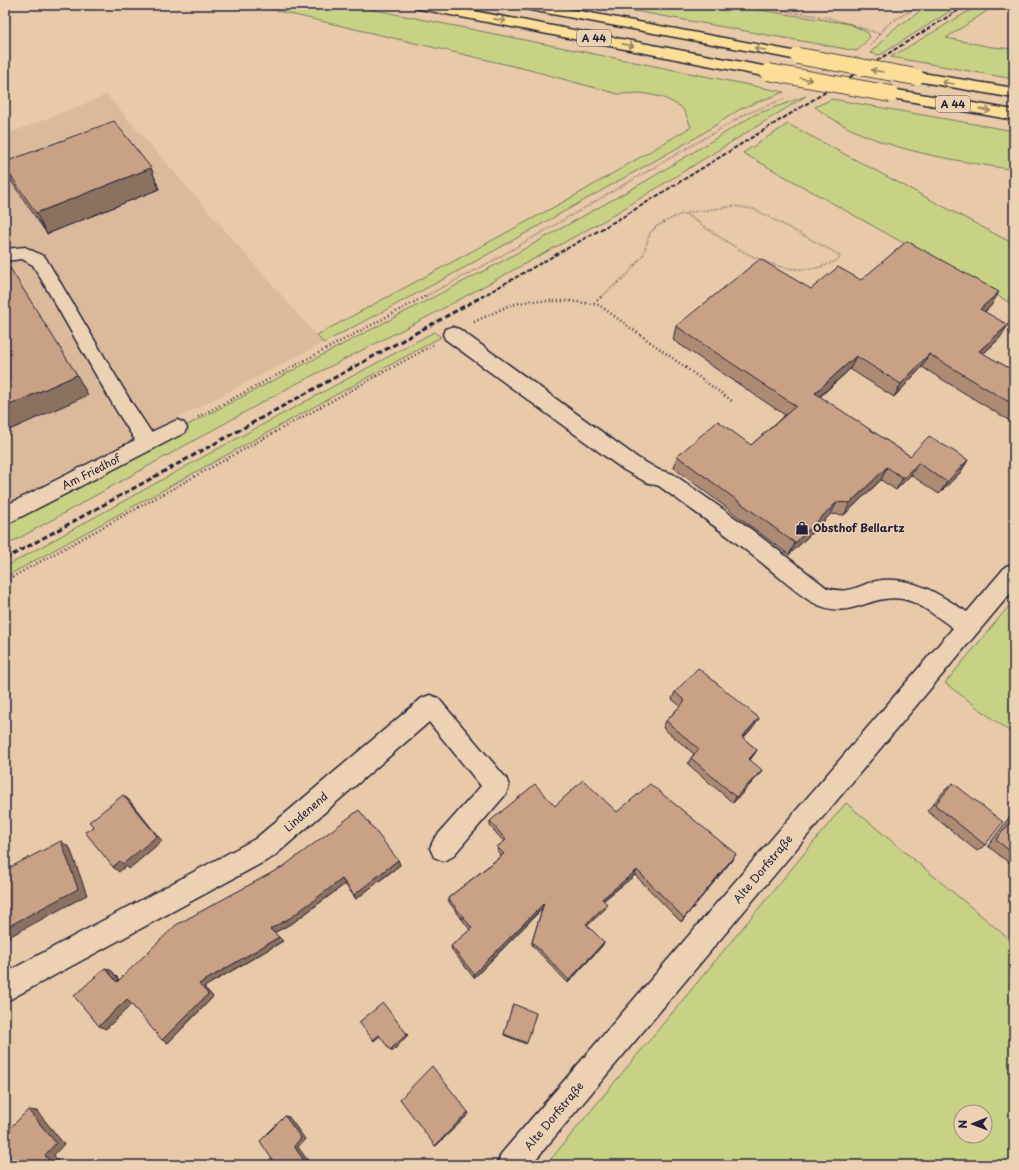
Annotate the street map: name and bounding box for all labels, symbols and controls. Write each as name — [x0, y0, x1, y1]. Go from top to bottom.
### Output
one-way arrow — [493, 17, 506, 25]
road number: A 44 — [577, 30, 611, 46]
one-way arrow — [621, 41, 634, 49]
one-way arrow — [754, 45, 767, 53]
one-way arrow — [871, 66, 884, 74]
one-way arrow — [799, 75, 812, 83]
one-way arrow — [942, 79, 955, 87]
road number: A 44 — [936, 96, 970, 112]
one-way arrow — [978, 106, 991, 114]
street label: Am Friedhof — [58, 449, 124, 494]
place label: Obsthof Bellartz — [813, 519, 905, 536]
shop icon: Obsthof Bellartz — [794, 520, 810, 536]
street label: Lindenend — [280, 788, 331, 836]
street label: Alte Dorfstraße — [729, 831, 796, 907]
street label: Alte Dorfstraße — [520, 1078, 587, 1154]
north arrow — [953, 1104, 993, 1144]
text: N — [954, 1119, 971, 1129]

